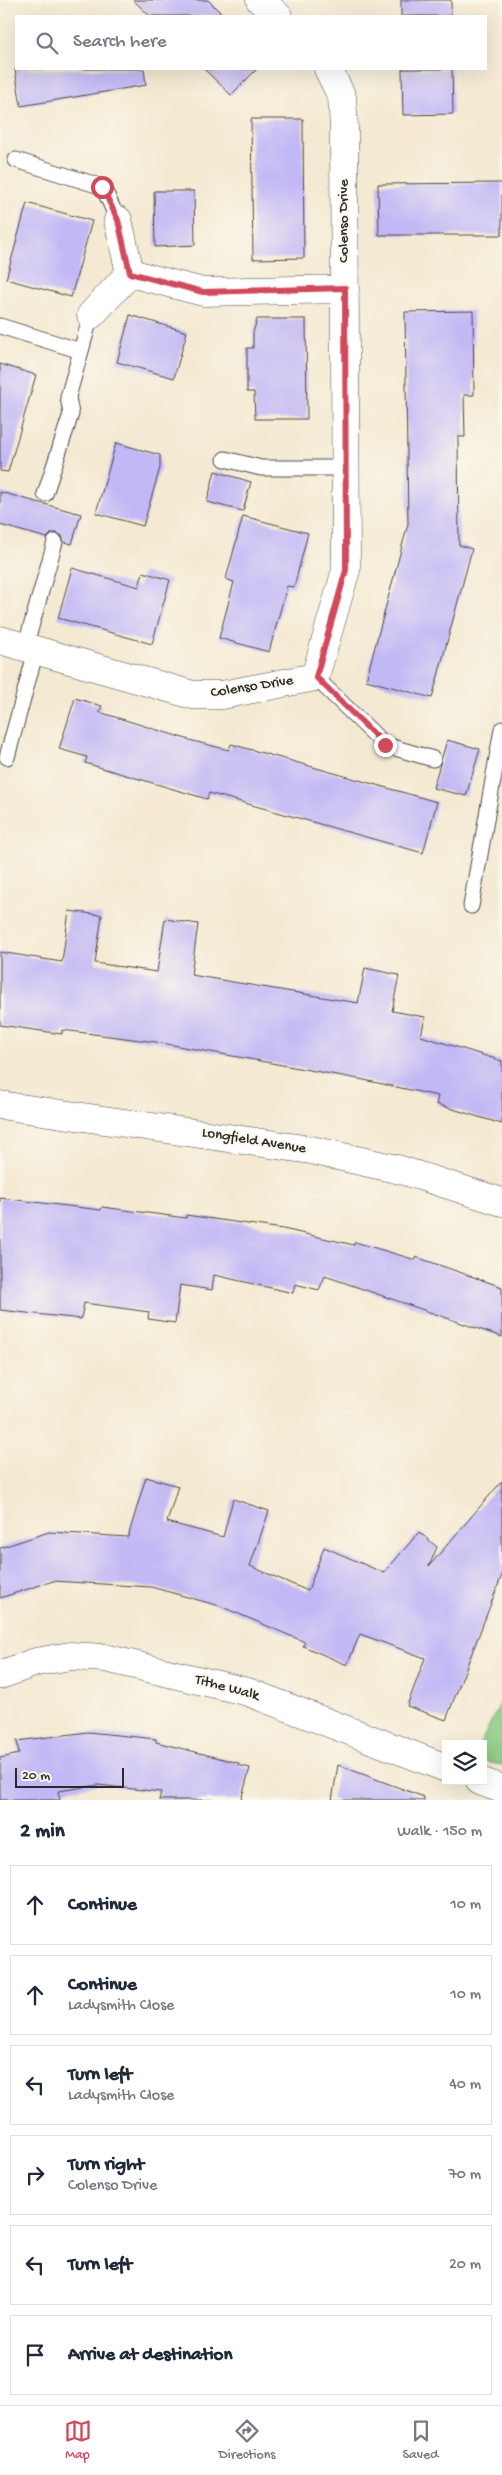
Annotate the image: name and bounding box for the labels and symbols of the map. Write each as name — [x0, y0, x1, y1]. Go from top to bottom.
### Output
route start — [91, 176, 114, 199]
street label: Colenso Drive — [335, 179, 353, 263]
street label: Colenso Drive — [209, 672, 295, 702]
route end — [374, 734, 397, 757]
street label: Longfield Avenue — [201, 1124, 308, 1158]
street label: Tithe Walk — [192, 1671, 262, 1706]
scale bar — [15, 1765, 124, 1788]

